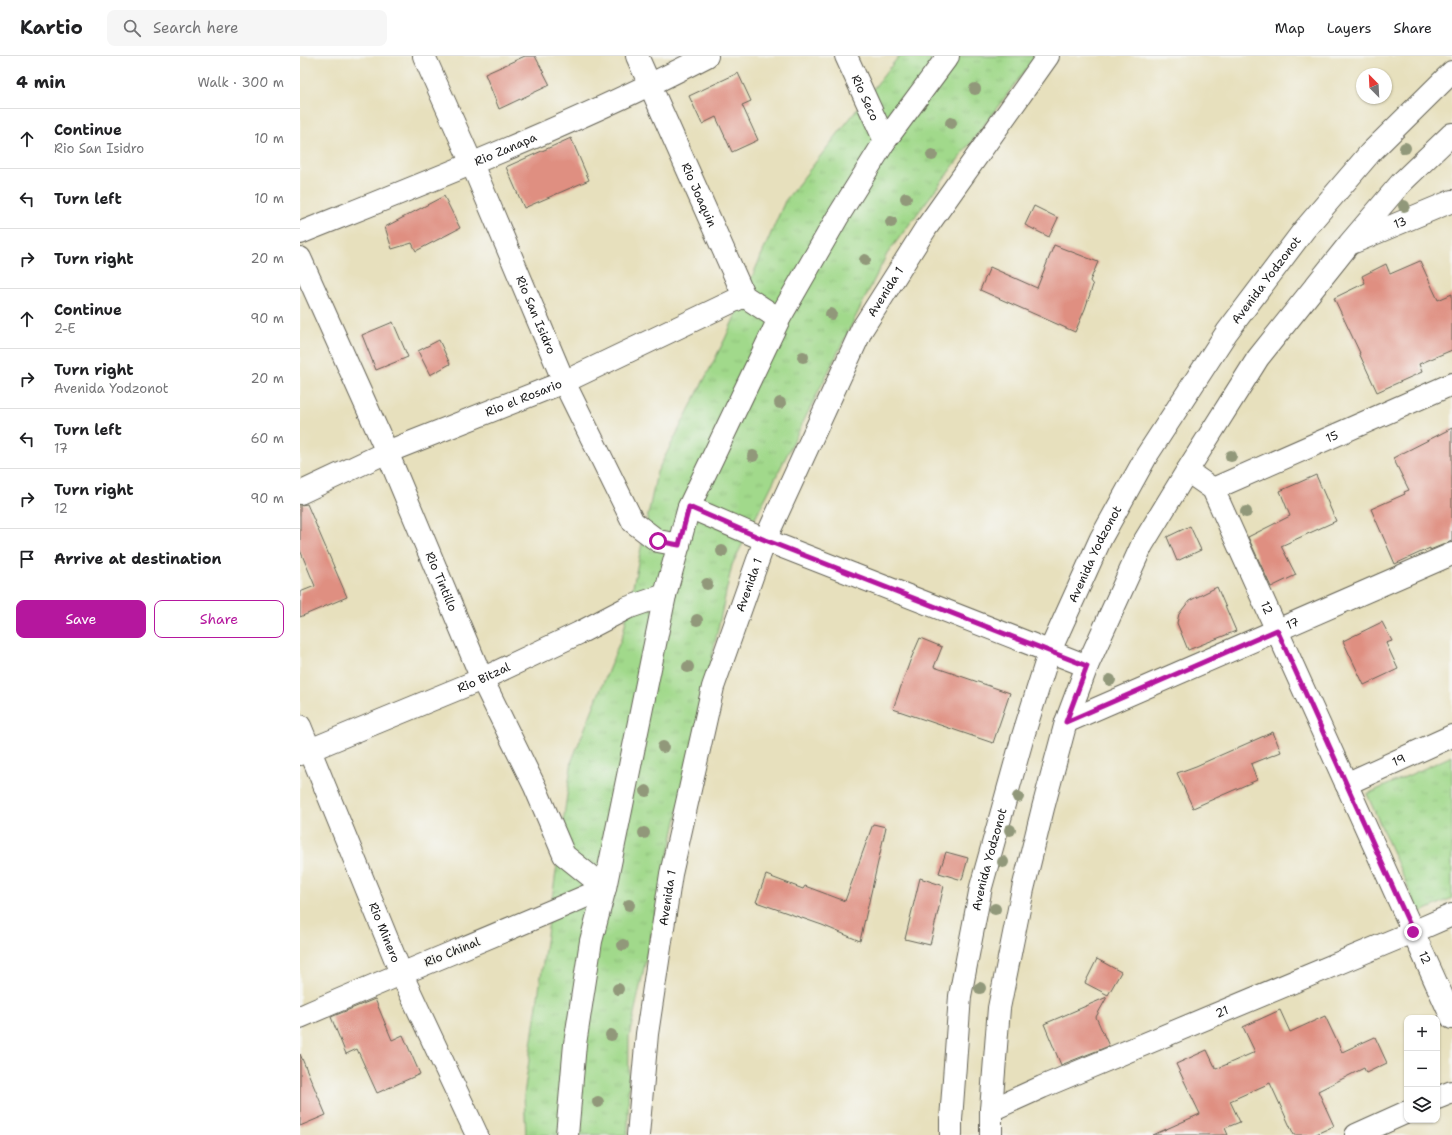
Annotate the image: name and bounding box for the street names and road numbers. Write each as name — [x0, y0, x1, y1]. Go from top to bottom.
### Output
street label: Rio Seco — [848, 72, 883, 123]
street label: Rio Zanapa — [472, 129, 540, 170]
street label: Rio Joaquin — [678, 160, 720, 230]
street label: 13 — [1391, 213, 1409, 233]
street label: Avenida Yodzonot — [1228, 233, 1305, 327]
street label: Avenida 1 — [864, 264, 907, 320]
street label: Rio San Isidro — [512, 273, 559, 356]
street label: Rio el Rosario — [483, 376, 564, 420]
street label: 15 — [1323, 427, 1341, 446]
street label: Avenida Yodzonot — [1065, 503, 1125, 605]
street label: Rio Tintillo — [422, 549, 461, 614]
street label: Avenida 1 — [732, 556, 766, 614]
street label: 12 — [1257, 599, 1277, 617]
street label: 17 — [1283, 614, 1302, 633]
street label: Rio Bitzal — [455, 659, 513, 696]
street label: 19 — [1390, 750, 1408, 770]
street label: Avenida Yodzonot — [969, 806, 1011, 912]
street label: Avenida 1 — [655, 868, 680, 927]
street label: Rio Minero — [365, 900, 404, 965]
street label: Rio Chinal — [422, 933, 483, 970]
street label: 12 — [1415, 949, 1435, 967]
street label: 21 — [1213, 1002, 1231, 1022]

